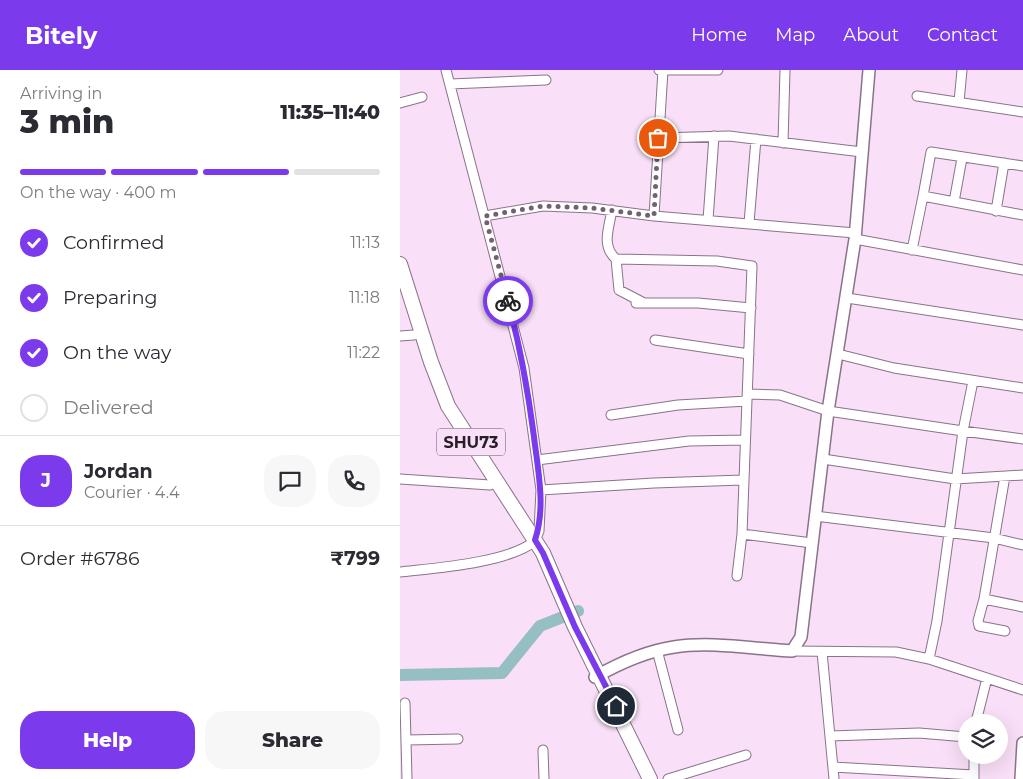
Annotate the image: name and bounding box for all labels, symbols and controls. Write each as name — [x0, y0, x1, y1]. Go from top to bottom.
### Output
text: Bitely — [25, 21, 97, 50]
text: Home — [691, 24, 747, 46]
text: Map — [775, 24, 815, 46]
text: About — [843, 24, 899, 46]
text: Contact — [927, 24, 998, 46]
text: Arriving in — [20, 84, 102, 103]
text: 11:35–11:40 — [280, 101, 380, 124]
text: 3 min — [20, 102, 114, 141]
pin — [637, 117, 679, 159]
icon: bag — [644, 124, 672, 152]
text: On the way · 400 m — [20, 183, 177, 202]
icon: check — [20, 229, 48, 257]
text: Confirmed — [63, 231, 164, 254]
text: 11:13 — [350, 233, 380, 252]
courier — [483, 276, 533, 326]
icon: check — [20, 284, 48, 312]
text: Preparing — [63, 286, 158, 309]
icon: bike — [494, 287, 522, 315]
text: 11:18 — [349, 288, 380, 307]
icon: check — [20, 339, 48, 367]
text: On the way — [63, 341, 171, 364]
text: 11:22 — [347, 343, 380, 362]
text: Delivered — [63, 396, 154, 419]
road number: SHU73 — [437, 428, 505, 456]
button: chat — [264, 455, 316, 507]
button: phone — [328, 455, 380, 507]
text: Jordan — [84, 460, 153, 483]
text: J — [41, 469, 51, 492]
text: Courier · 4.4 — [84, 483, 180, 502]
text: Order #6786 — [20, 547, 139, 570]
text: ₹799 — [330, 547, 380, 570]
pin — [595, 685, 637, 727]
icon: home — [602, 692, 630, 720]
button: Help — [20, 711, 195, 769]
button: Share — [205, 711, 380, 769]
map controls — [958, 714, 1008, 764]
button: layers — [958, 714, 1008, 764]

